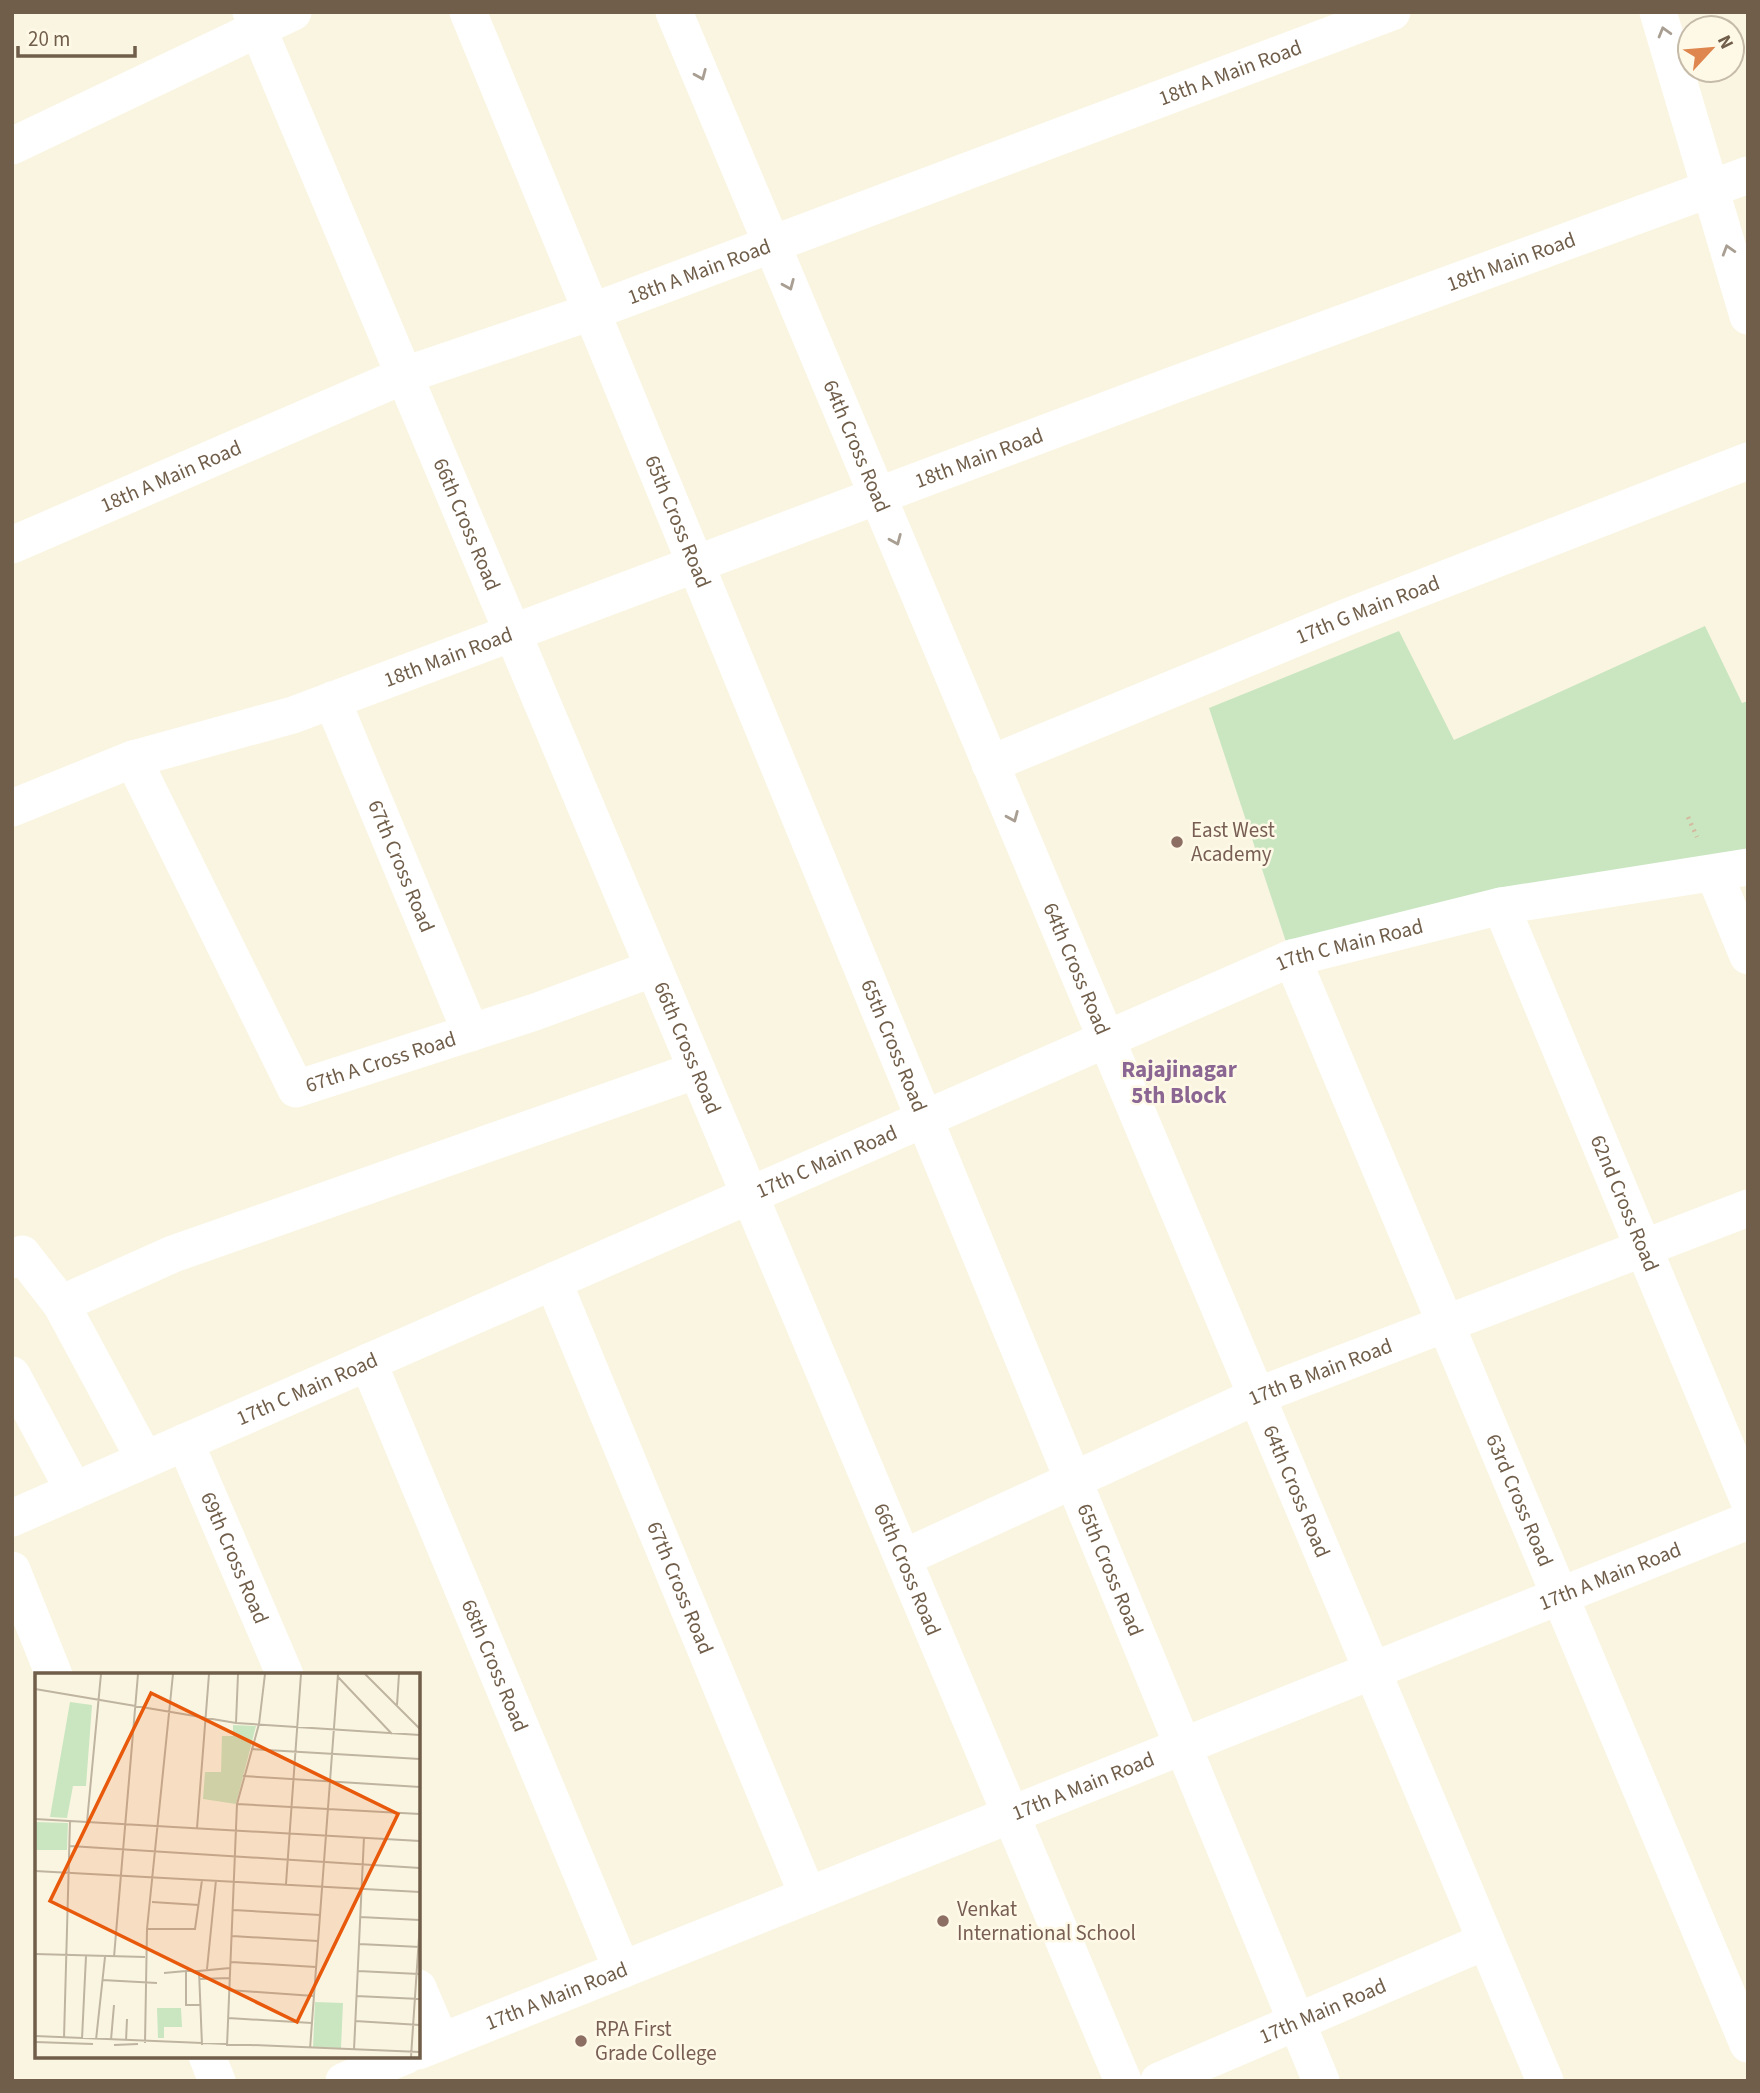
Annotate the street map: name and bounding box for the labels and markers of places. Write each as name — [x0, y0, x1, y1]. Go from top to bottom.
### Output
place label: East West Academy — [1191, 815, 1275, 869]
marker: East West Academy — [1169, 834, 1185, 850]
place label: Venkat International School — [957, 1894, 1136, 1948]
marker: Venkat International School — [935, 1913, 951, 1929]
place label: RPA First Grade College — [595, 2014, 717, 2068]
marker: RPA First Grade College — [573, 2033, 589, 2049]

